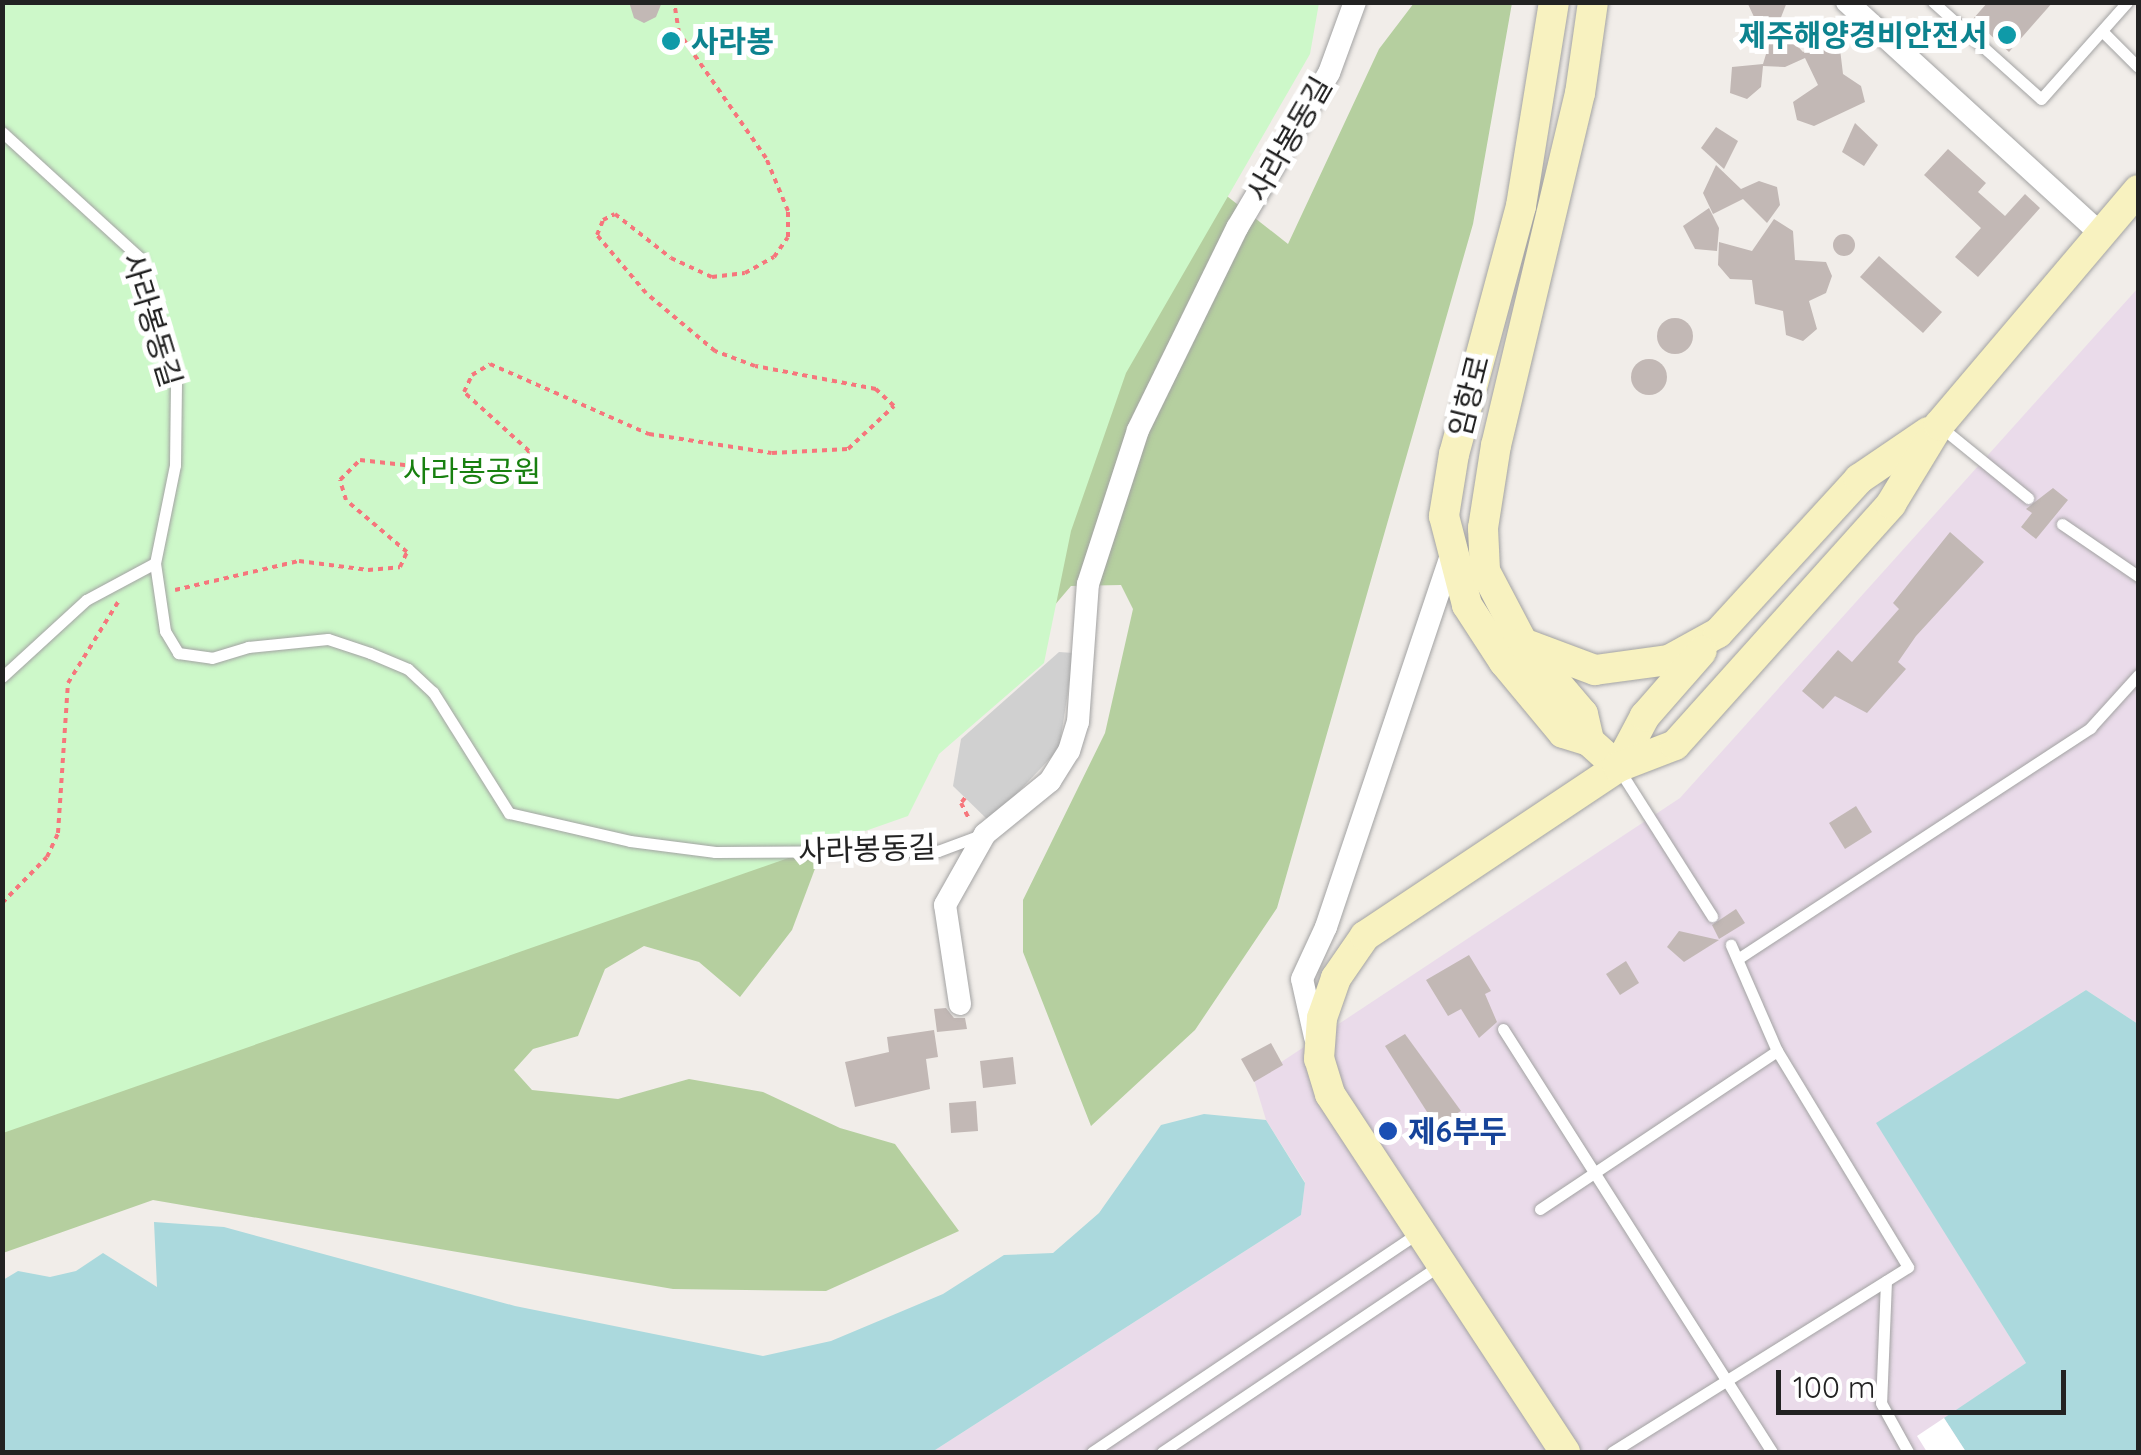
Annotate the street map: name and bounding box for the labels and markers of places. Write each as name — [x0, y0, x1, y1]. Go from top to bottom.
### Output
place label: 제주해양경비안전서 — [1739, 17, 1987, 53]
place label: 사라봉 — [691, 23, 774, 59]
marker: 제주해양경비안전서 — [1996, 24, 2018, 46]
marker: 사라봉 — [660, 30, 682, 52]
place label: 제6부두 — [1408, 1113, 1507, 1149]
marker: 제6부두 — [1377, 1120, 1399, 1142]

